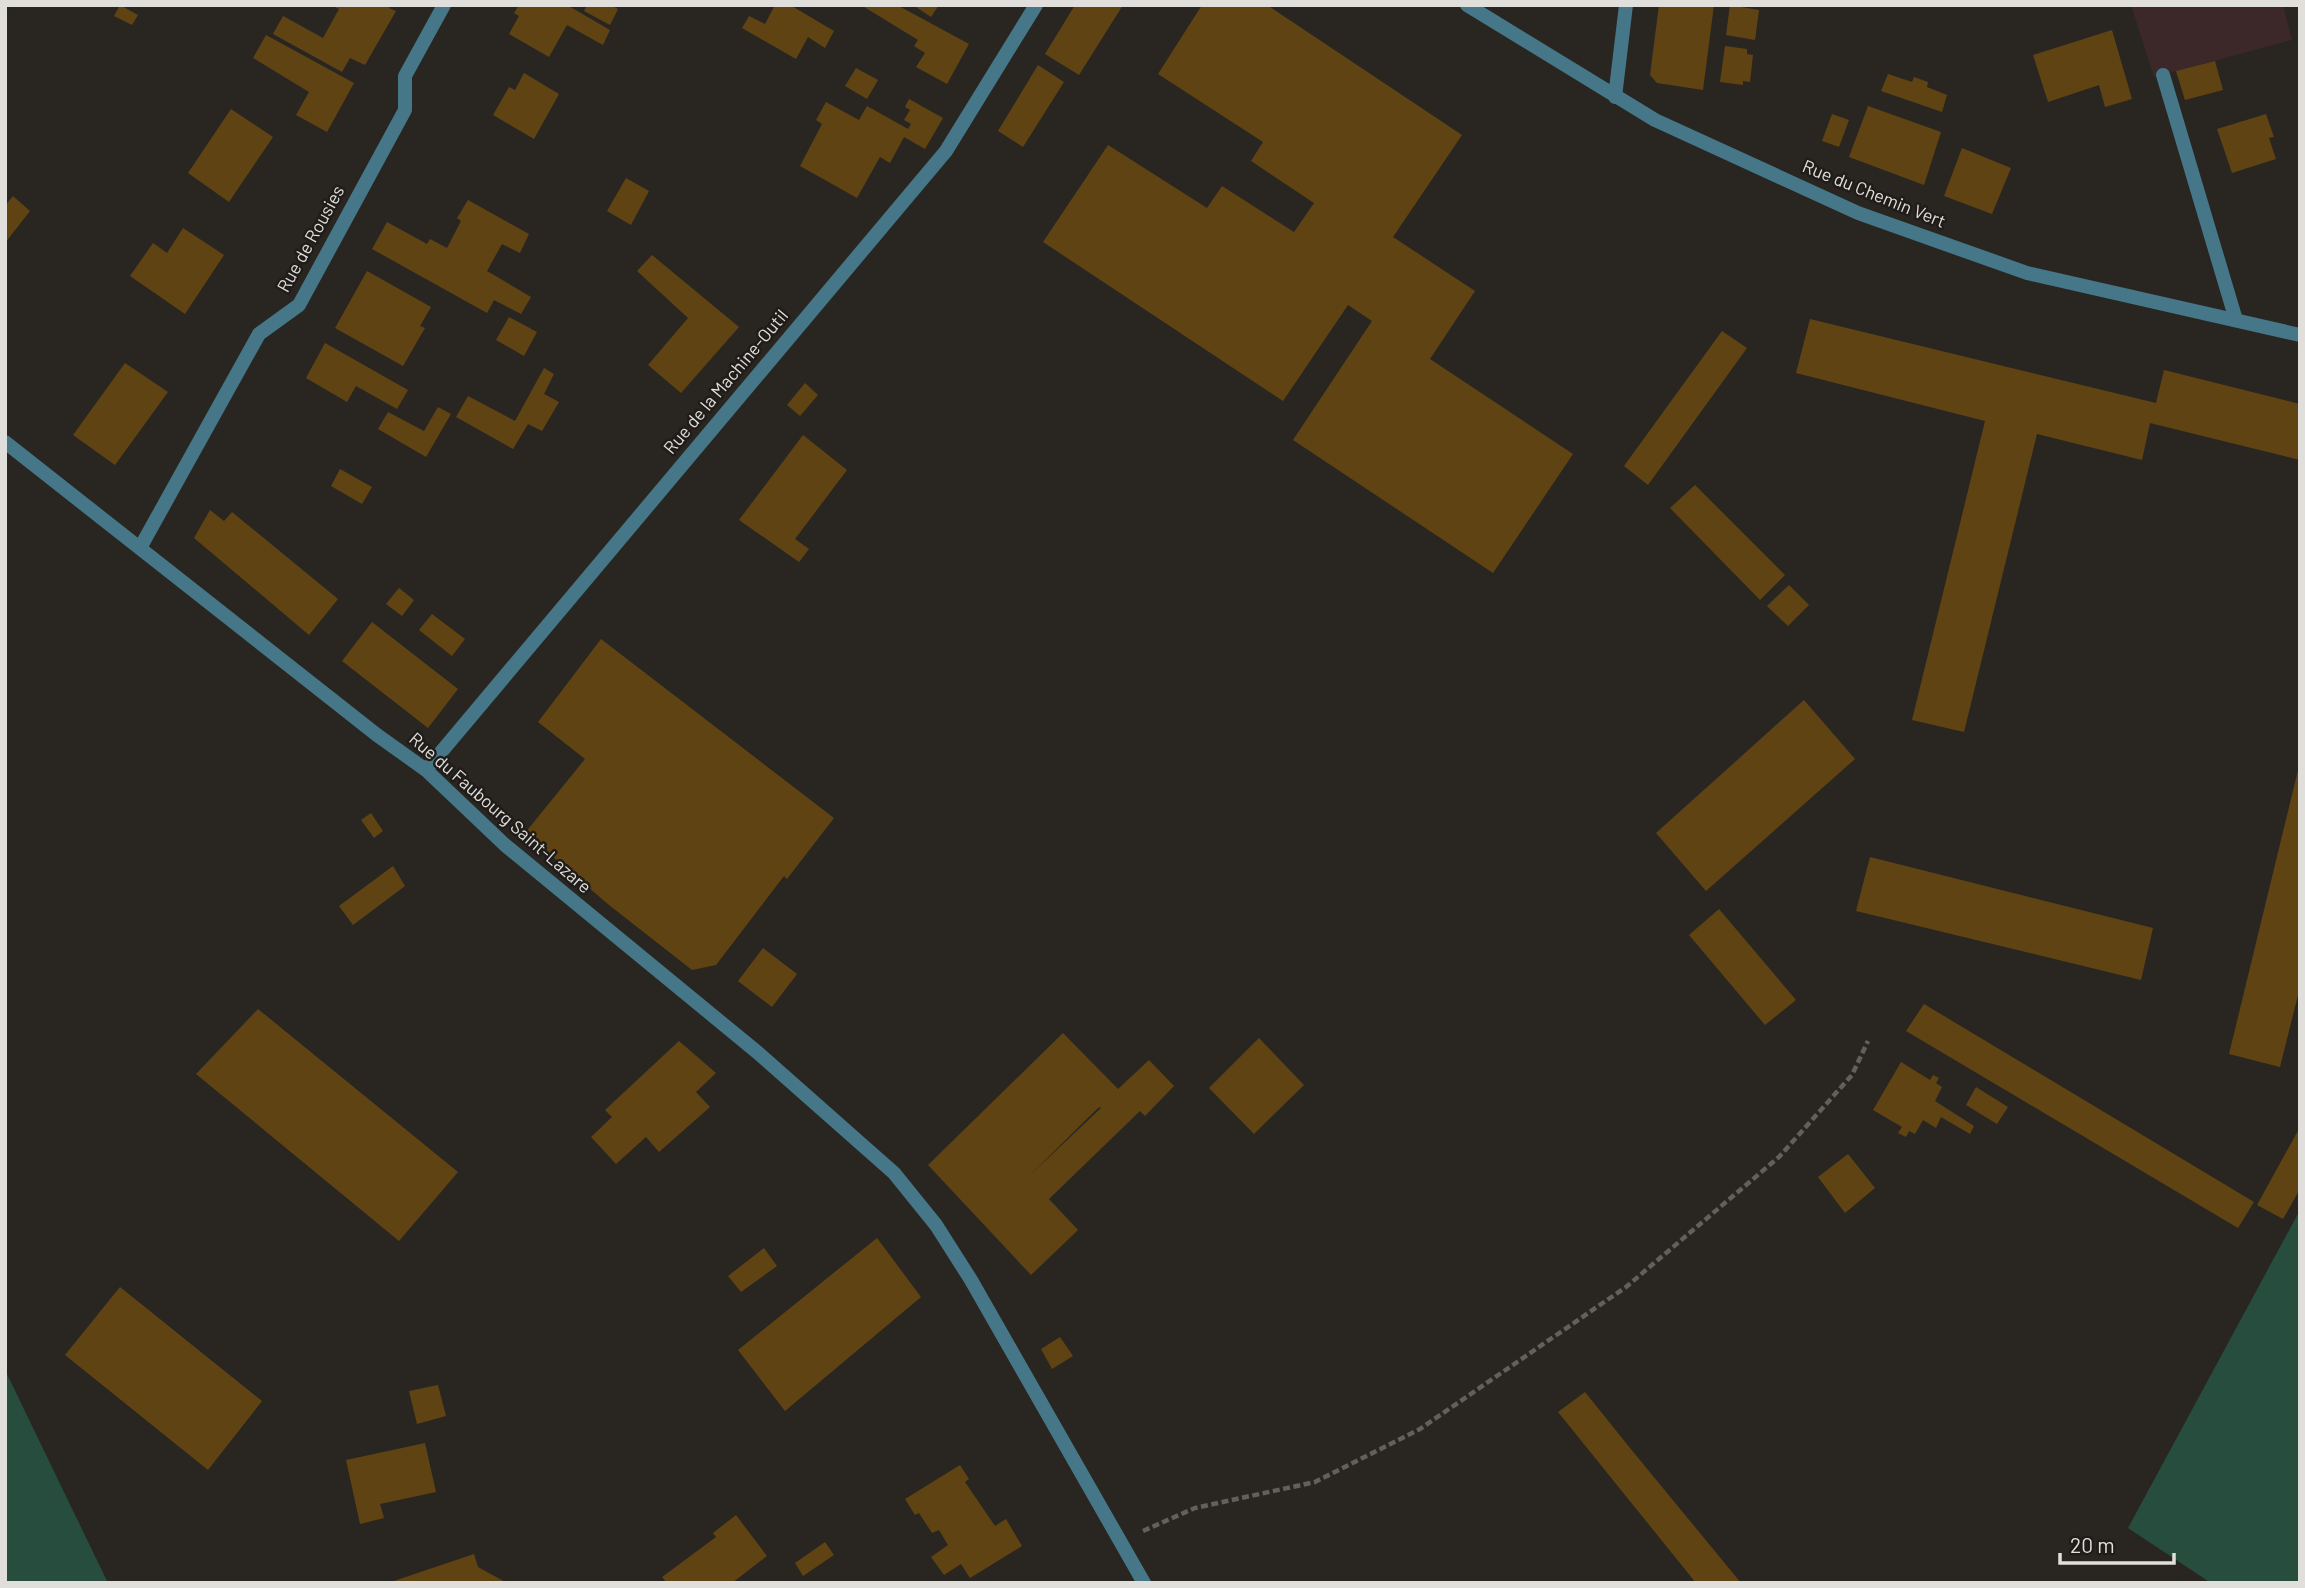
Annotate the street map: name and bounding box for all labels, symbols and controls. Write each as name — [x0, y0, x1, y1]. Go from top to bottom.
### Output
street label: Rue du Chemin Vert — [1800, 154, 1949, 232]
street label: Rue de Rousies — [272, 181, 349, 296]
street label: Rue de la Machine-Outil — [658, 305, 792, 458]
street label: Rue du Faubourg Saint-Lazare — [405, 727, 596, 897]
scale bar — [2060, 1522, 2174, 1566]
text: 20 m — [2070, 1532, 2115, 1557]

